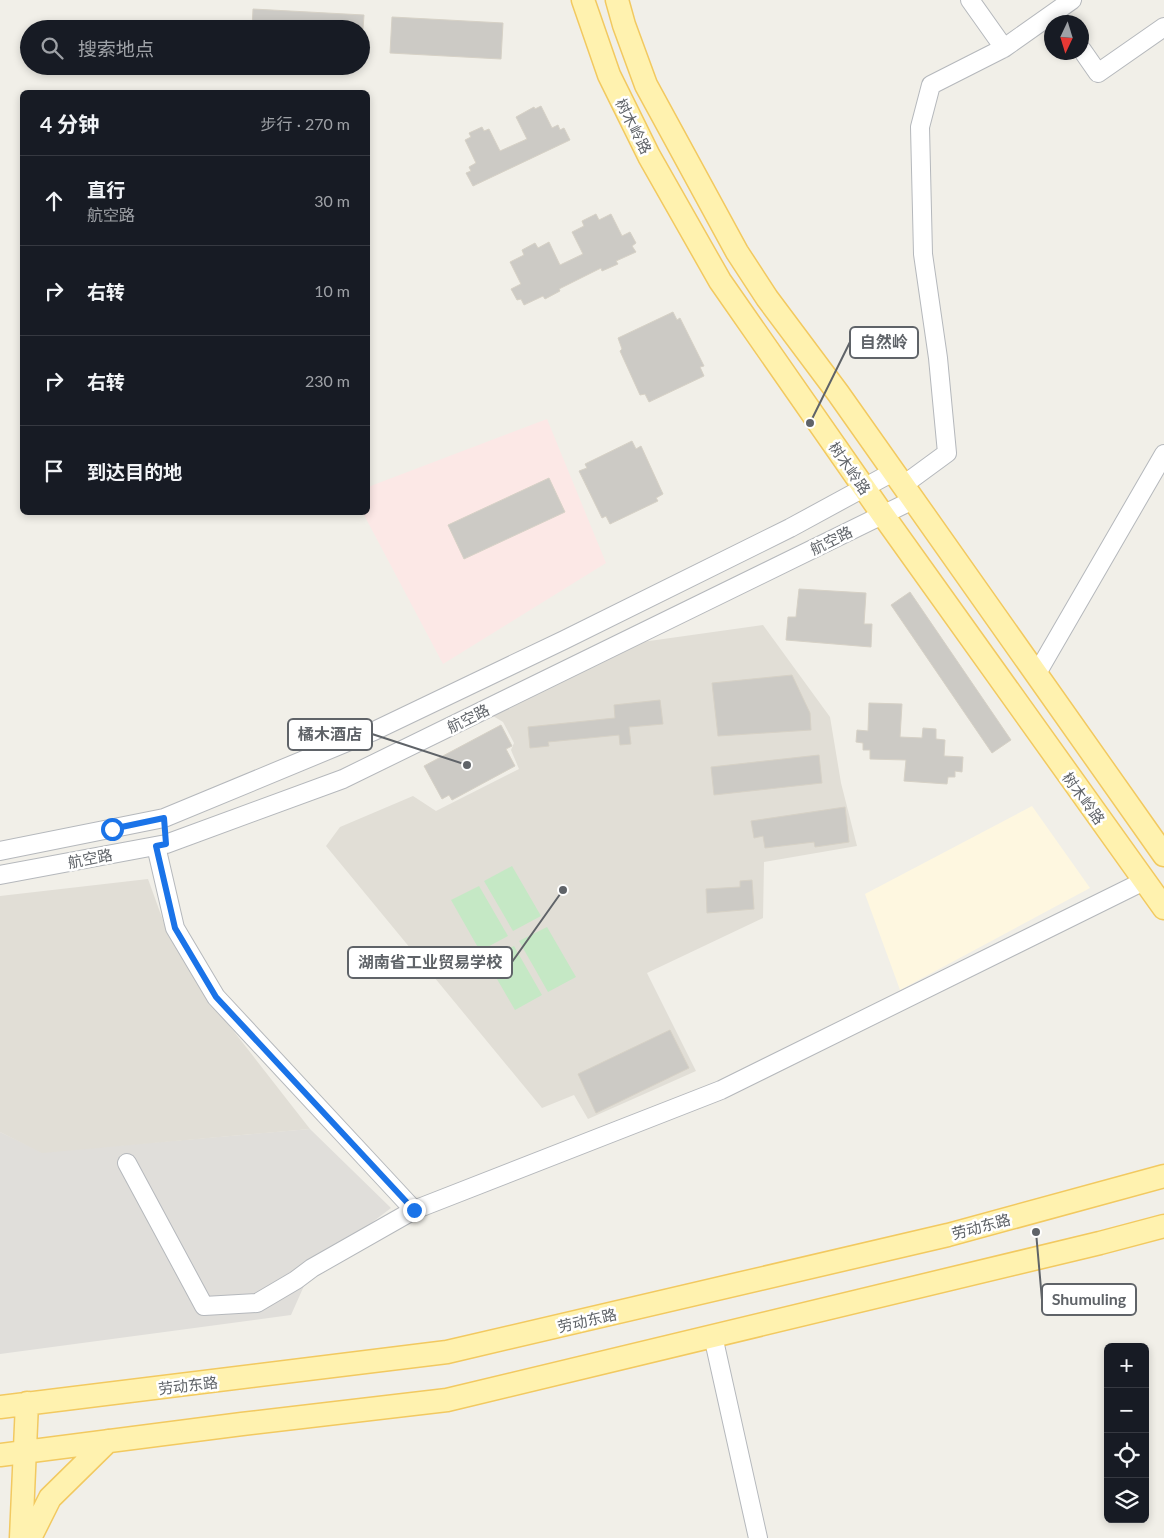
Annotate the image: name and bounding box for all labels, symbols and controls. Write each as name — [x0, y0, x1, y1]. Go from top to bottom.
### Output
north arrow — [1044, 15, 1089, 60]
search box — [20, 20, 370, 75]
icon: search — [38, 34, 66, 62]
text: 搜索地点 — [78, 37, 154, 60]
street label: 树木岭路 — [612, 95, 656, 157]
text: 4 分钟 — [40, 111, 99, 136]
text: 步行 · 270 m — [261, 114, 350, 133]
text: 直行 — [87, 178, 125, 201]
icon: ahead — [40, 187, 68, 215]
text: 30 m — [314, 191, 350, 210]
text: 航空路 — [87, 205, 135, 224]
icon: right — [40, 277, 68, 305]
text: 右转 — [87, 280, 125, 303]
text: 10 m — [314, 281, 350, 300]
callout: 自然岭 — [850, 327, 918, 358]
text: 自然岭 — [860, 332, 908, 351]
icon: right — [40, 367, 68, 395]
text: 右转 — [87, 370, 125, 393]
text: 230 m — [305, 371, 350, 390]
street label: 树木岭路 — [825, 438, 875, 498]
icon: arrive — [40, 457, 68, 485]
text: 到达目的地 — [87, 460, 182, 483]
street label: 航空路 — [807, 522, 855, 558]
street label: 航空路 — [444, 700, 492, 736]
callout: 橘木酒店 — [288, 719, 372, 750]
text: 橘木酒店 — [297, 724, 362, 743]
street label: 树木岭路 — [1059, 768, 1109, 828]
route start — [101, 818, 124, 841]
street label: 航空路 — [66, 845, 114, 871]
callout: 湖南省工业贸易学校 — [348, 947, 512, 978]
text: 湖南省工业贸易学校 — [358, 952, 503, 971]
route end — [403, 1199, 426, 1222]
street label: 劳动东路 — [950, 1210, 1012, 1242]
callout: Shumuling — [1042, 1284, 1136, 1315]
text: Shumuling — [1052, 1289, 1127, 1308]
street label: 劳动东路 — [556, 1304, 618, 1336]
map controls — [1104, 1343, 1149, 1523]
button: + — [1104, 1343, 1149, 1388]
street label: 劳动东路 — [157, 1372, 219, 1398]
button: − — [1104, 1388, 1149, 1433]
button: locate — [1104, 1433, 1149, 1478]
button: layers — [1104, 1478, 1149, 1523]

